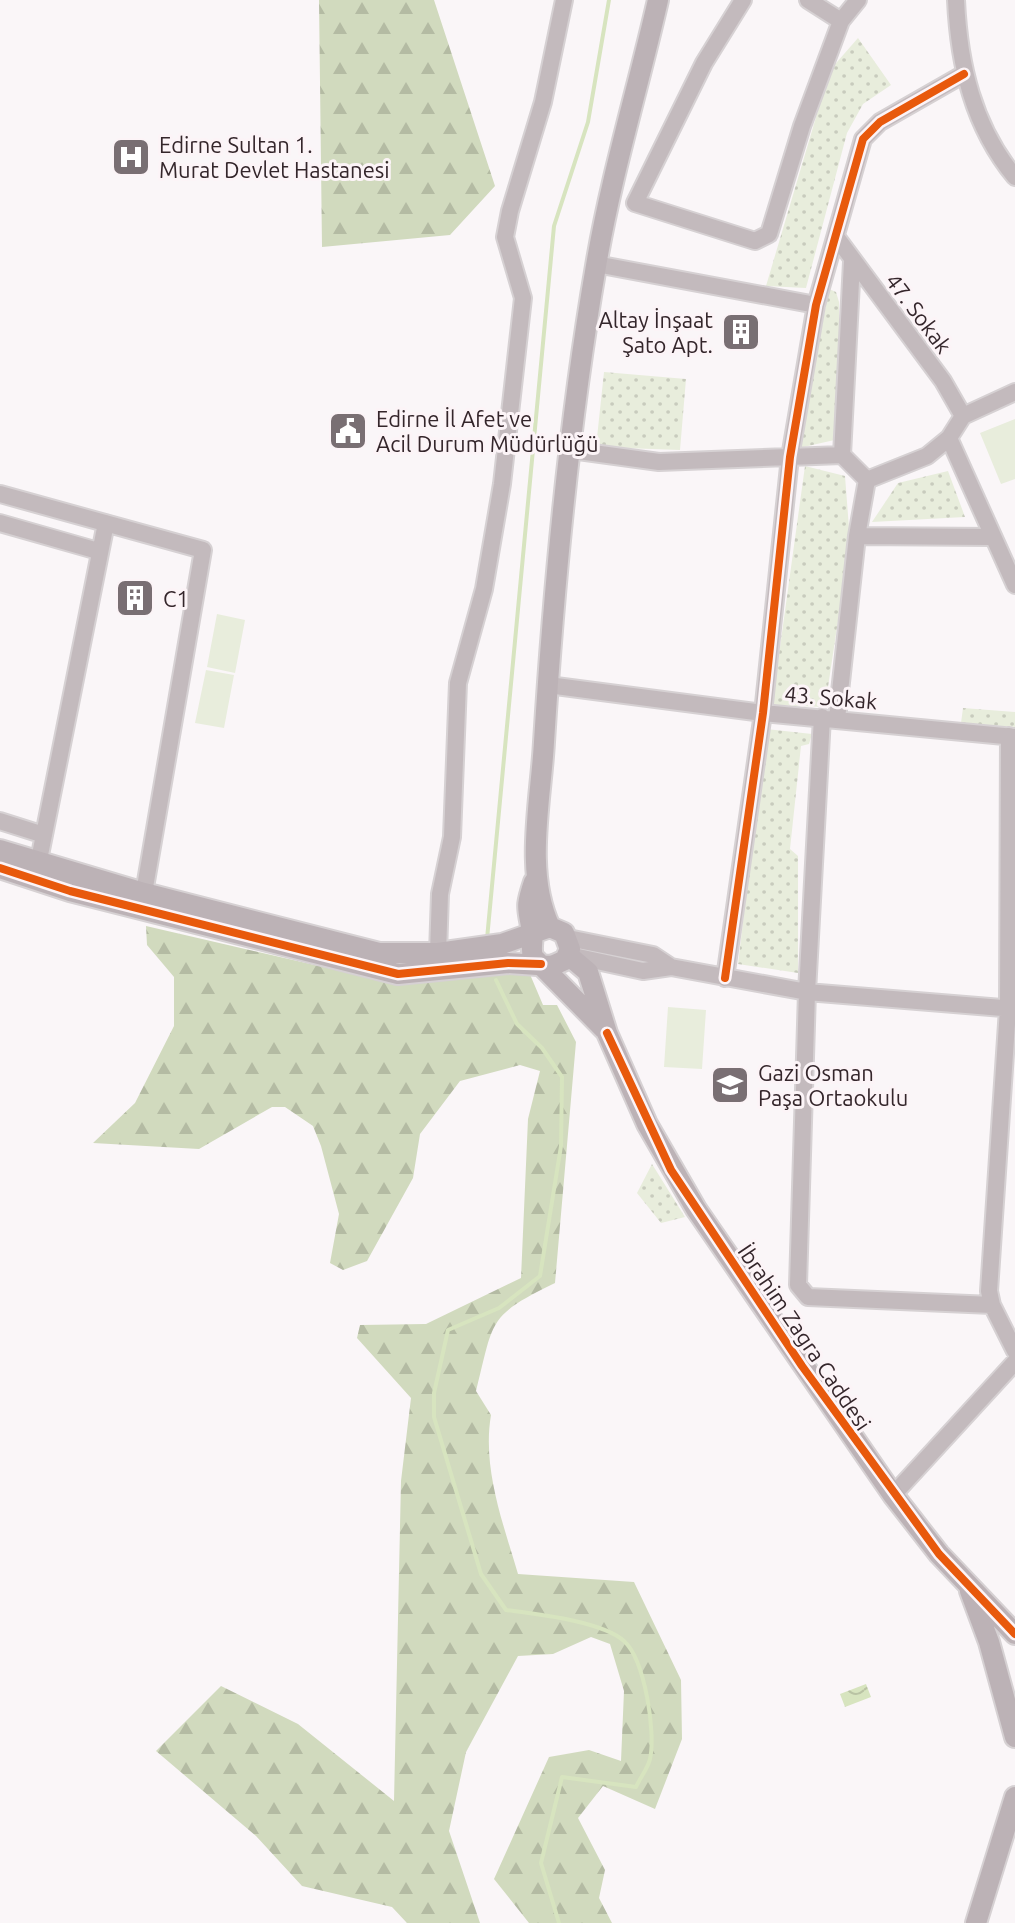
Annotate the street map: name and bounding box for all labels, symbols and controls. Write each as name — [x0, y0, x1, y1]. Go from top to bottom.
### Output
place label: Edirne Sultan 1. Murat Devlet Hastanesi — [159, 132, 390, 182]
hospital icon: Edirne Sultan 1. Murat Devlet Hastanesi — [110, 136, 152, 178]
street label: 47. Sokak — [881, 268, 957, 358]
place label: Altay İnşaat Şato Apt. — [598, 307, 713, 357]
building icon: Altay İnşaat Şato Apt. — [720, 311, 762, 353]
place label: Edirne İl Afet ve Acil Durum Müdürlüğü — [376, 406, 599, 456]
public building icon: Edirne İl Afet ve Acil Durum Müdürlüğü — [327, 410, 369, 452]
building icon: C1 — [114, 577, 156, 619]
place label: C1 — [163, 586, 189, 611]
street label: 43. Sokak — [784, 680, 878, 714]
place label: Gazi Osman Paşa Ortaokulu — [758, 1060, 908, 1110]
school or university icon: Gazi Osman Paşa Ortaokulu — [709, 1064, 751, 1106]
street label: İbrahim Zagra Caddesi — [733, 1239, 877, 1435]

